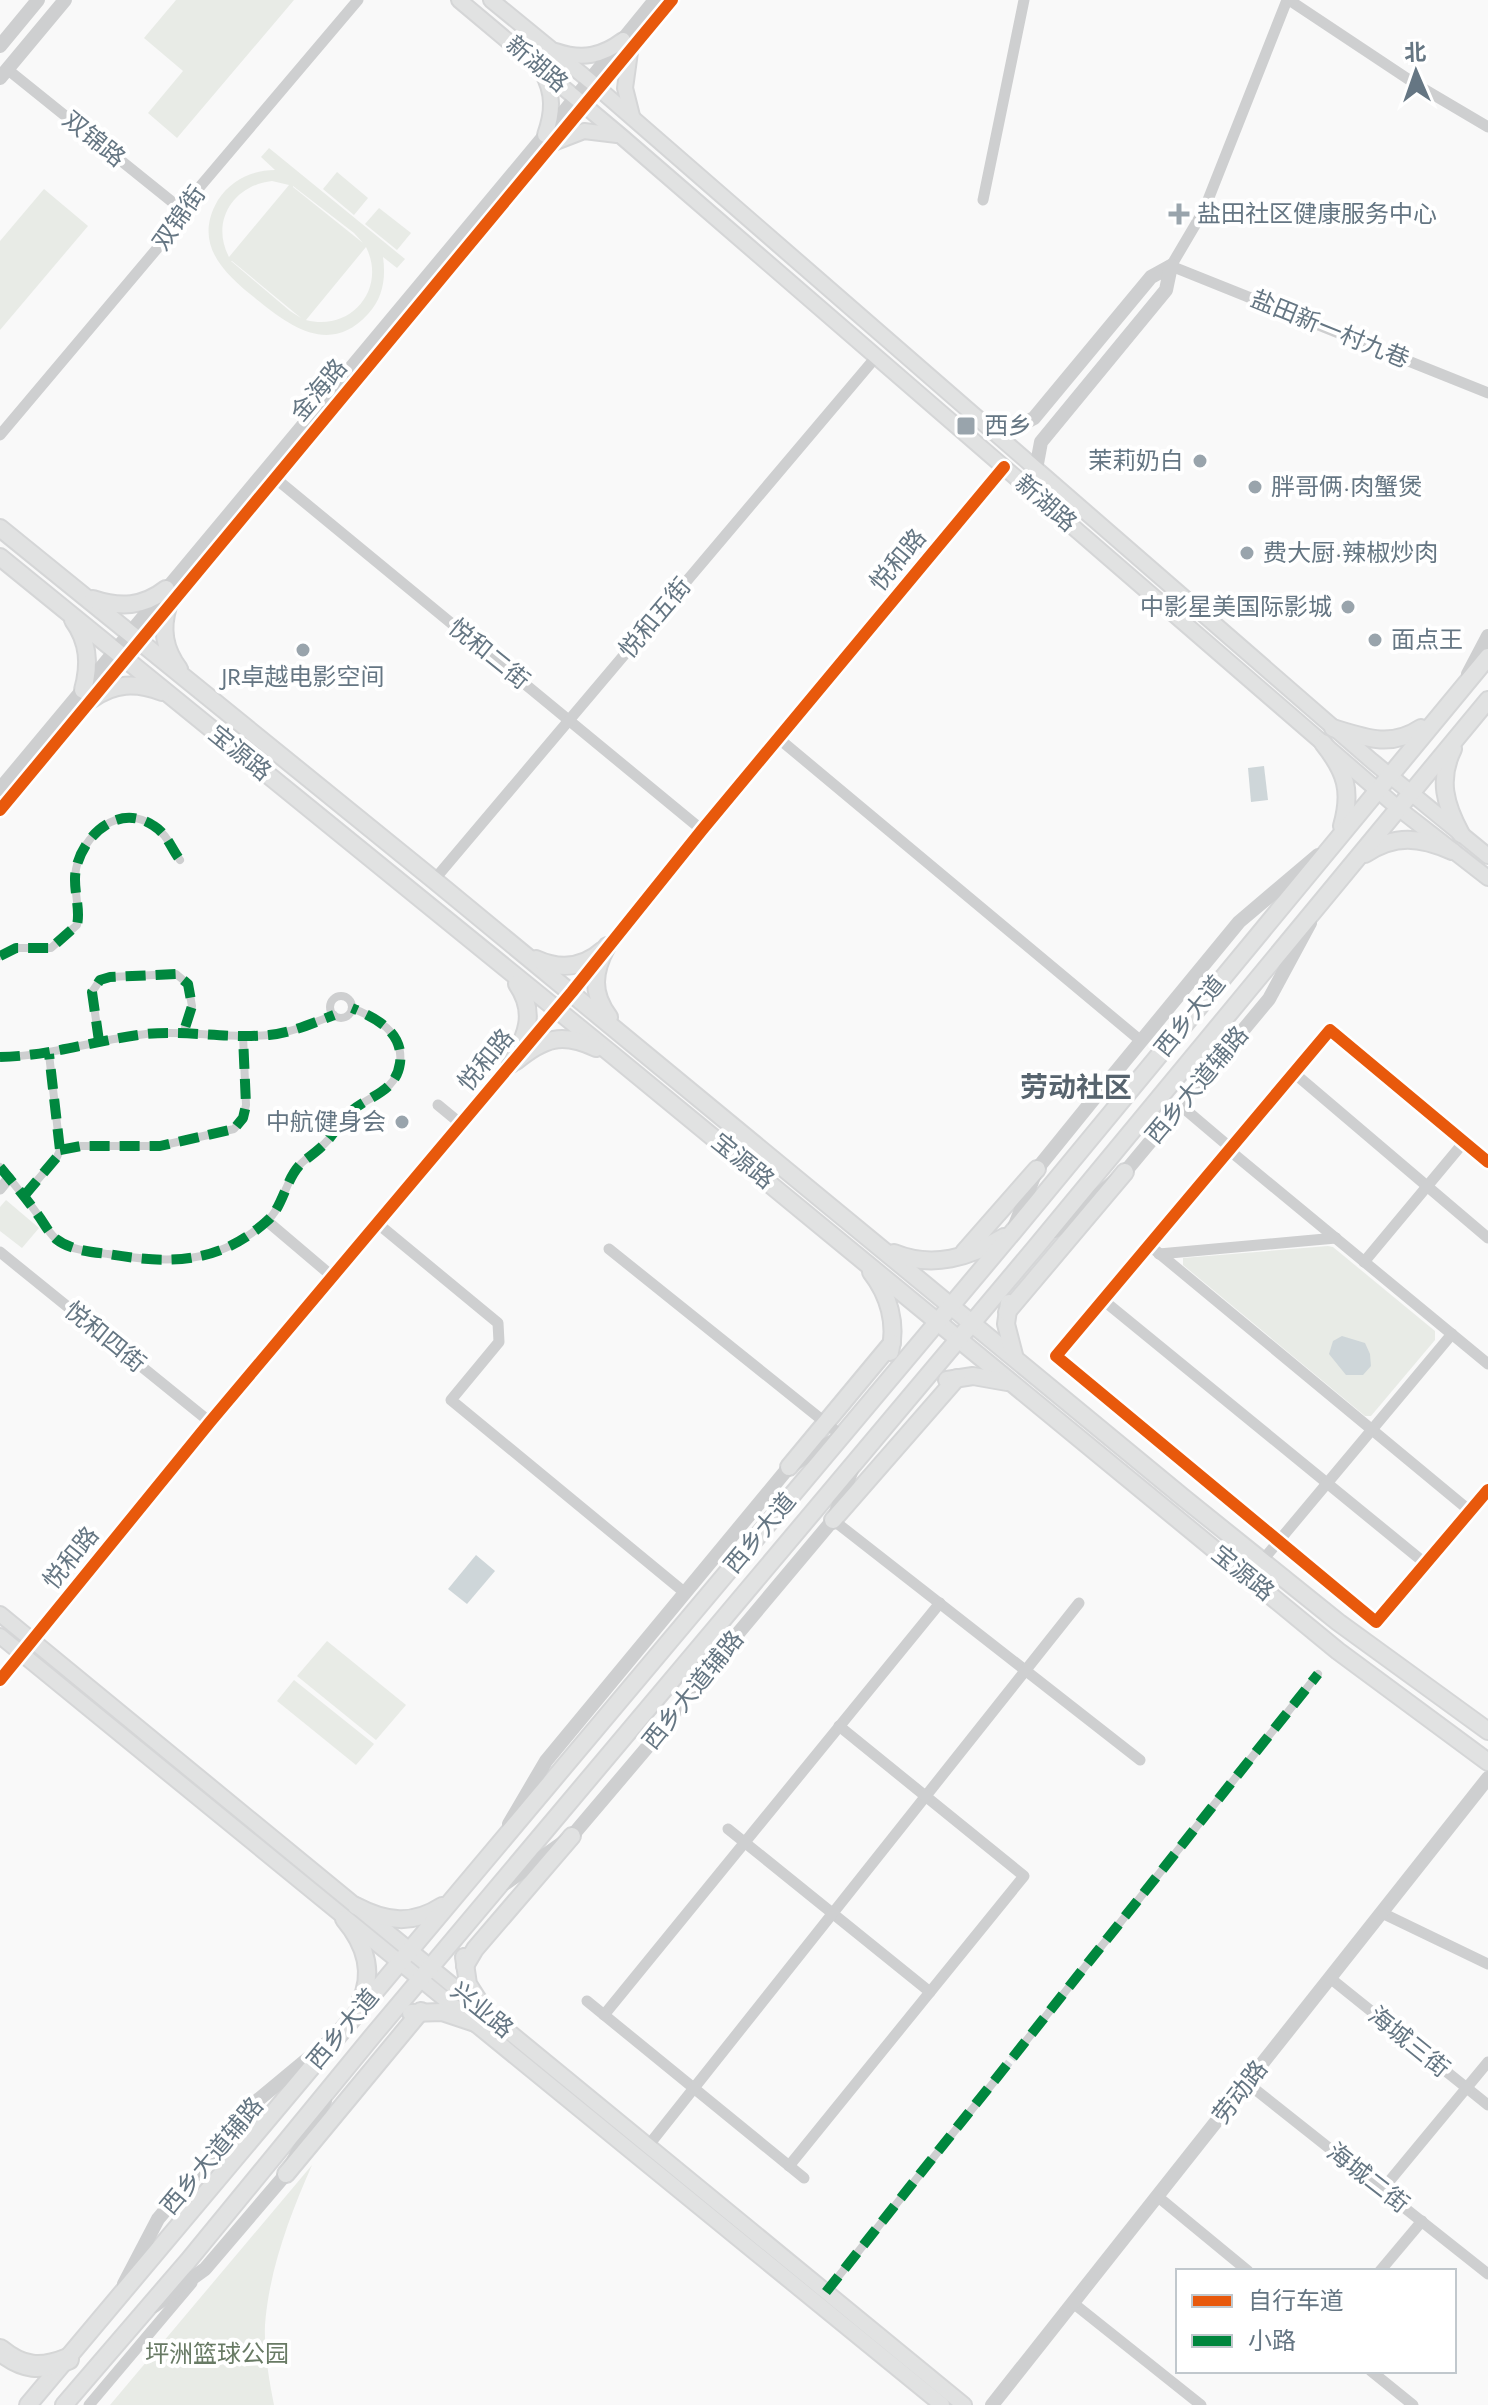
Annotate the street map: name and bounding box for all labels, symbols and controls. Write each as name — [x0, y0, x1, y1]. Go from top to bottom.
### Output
street label: 新湖路 — [498, 27, 576, 100]
north arrow — [1376, 32, 1456, 112]
text: 北 — [1404, 36, 1427, 68]
street label: 双锦路 — [55, 102, 133, 175]
street label: 双锦街 — [144, 178, 214, 257]
place label: 盐田社区健康服务中心 — [1197, 196, 1437, 231]
marker: 盐田社区健康服务中心 — [1168, 203, 1190, 225]
street label: 盐田新一村九巷 — [1246, 281, 1415, 376]
street label: 金海路 — [282, 351, 355, 429]
place label: 西乡 — [984, 408, 1032, 443]
marker: 西乡 — [955, 415, 977, 437]
place label: 茉莉奶白 — [1088, 443, 1184, 478]
marker: 茉莉奶白 — [1191, 452, 1209, 470]
street label: 新湖路 — [1008, 466, 1085, 539]
place label: 胖哥俩·肉蟹煲 — [1271, 469, 1422, 504]
marker: 胖哥俩·肉蟹煲 — [1246, 478, 1264, 496]
street label: 悦和路 — [861, 521, 934, 599]
place label: 费大厨·辣椒炒肉 — [1263, 535, 1438, 570]
marker: 费大厨·辣椒炒肉 — [1238, 544, 1256, 562]
street label: 悦和五街 — [610, 570, 699, 666]
place label: 中影星美国际影城 — [1140, 589, 1332, 624]
marker: 中影星美国际影城 — [1339, 598, 1357, 616]
street label: 悦和二街 — [441, 610, 538, 697]
place label: 面点王 — [1391, 622, 1463, 657]
marker: 面点王 — [1366, 631, 1384, 649]
marker: JR卓越电影空间 — [294, 641, 312, 659]
place label: JR卓越电影空间 — [218, 659, 385, 694]
street label: 宝源路 — [201, 716, 279, 789]
street label: 西乡大道 — [1146, 967, 1233, 1064]
street label: 西乡大道辅路 — [1137, 1018, 1256, 1151]
street label: 悦和路 — [449, 1021, 522, 1099]
district label: 劳动社区 — [1020, 1067, 1132, 1108]
place label: 中航健身会 — [266, 1104, 386, 1139]
marker: 中航健身会 — [393, 1113, 411, 1131]
street label: 宝源路 — [704, 1124, 782, 1197]
street label: 悦和四街 — [57, 1293, 154, 1380]
street label: 西乡大道 — [715, 1485, 804, 1581]
street label: 悦和路 — [34, 1519, 107, 1597]
street label: 宝源路 — [1204, 1536, 1282, 1609]
street label: 西乡大道辅路 — [634, 1623, 752, 1757]
street label: 兴业路 — [443, 1973, 521, 2046]
street label: 西乡大道 — [298, 1981, 387, 2077]
street label: 海城三街 — [1361, 1998, 1458, 2085]
street label: 劳动路 — [1204, 2053, 1276, 2131]
street label: 西乡大道辅路 — [152, 2089, 271, 2222]
street label: 海城二街 — [1320, 2134, 1417, 2221]
legend — [1176, 2269, 1456, 2373]
text: 自行车道 — [1248, 2283, 1344, 2318]
text: 小路 — [1248, 2323, 1296, 2358]
park label: 坪洲篮球公园 — [145, 2336, 289, 2371]

